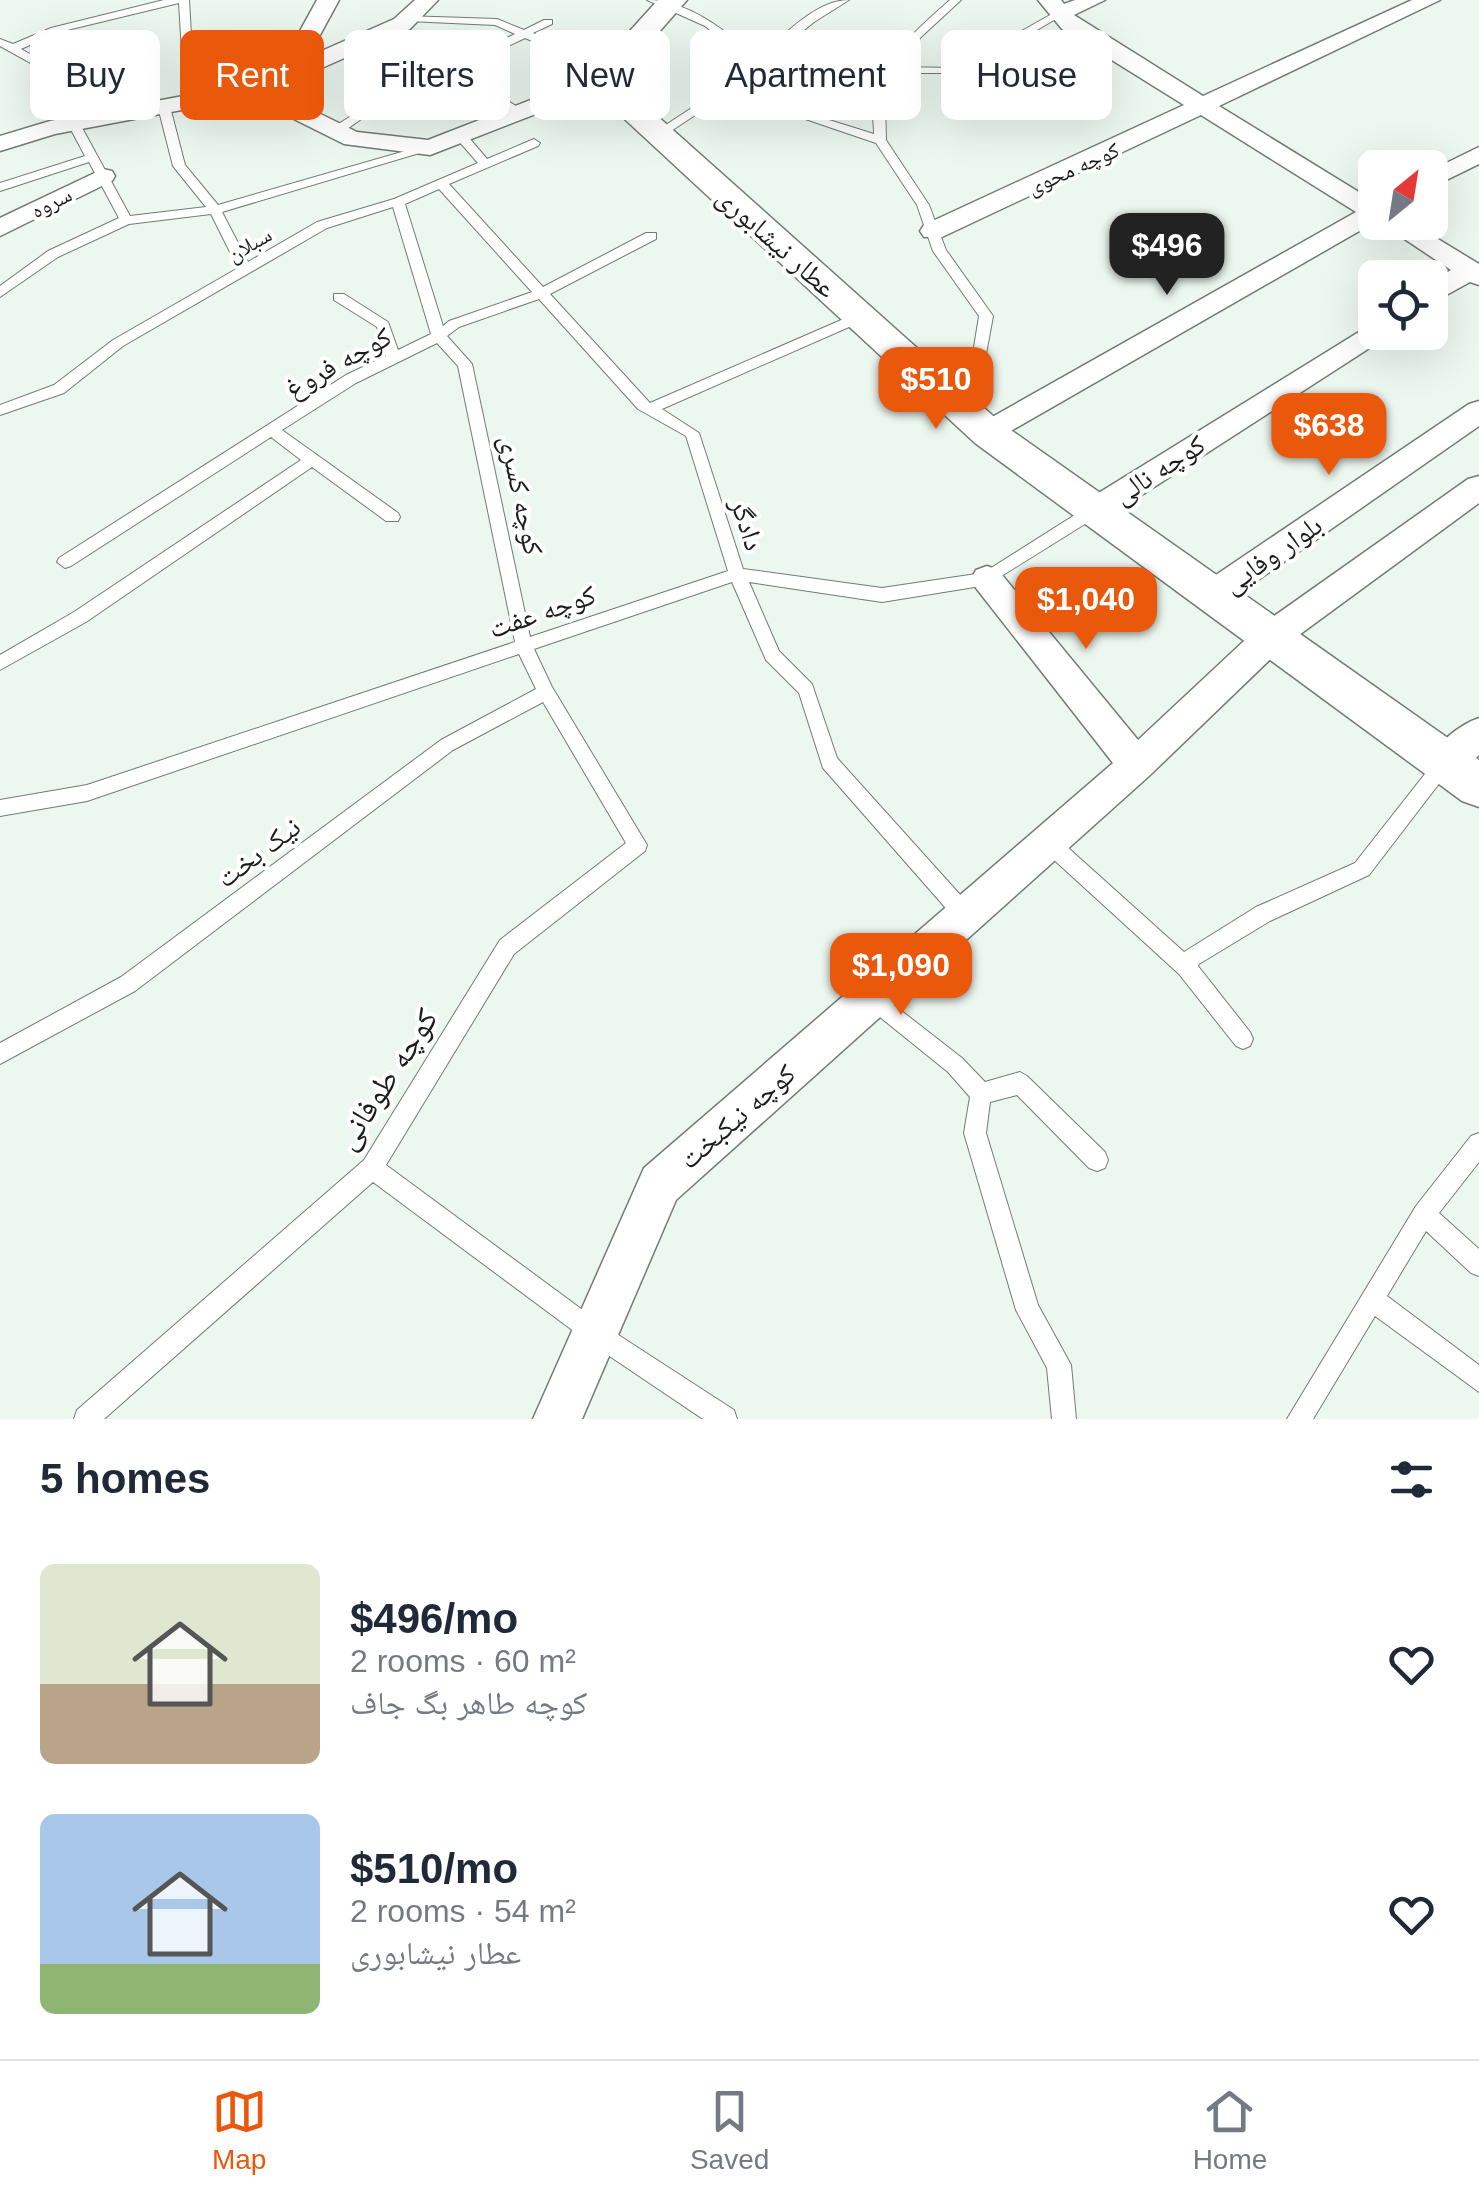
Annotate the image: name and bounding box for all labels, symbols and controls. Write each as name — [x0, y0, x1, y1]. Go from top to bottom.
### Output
chip: Buy — [30, 30, 160, 120]
chip: Rent — [180, 30, 324, 120]
chip: Filters — [344, 30, 510, 120]
chip: New — [530, 30, 670, 120]
chip: Apartment — [690, 30, 921, 120]
chip: House — [941, 30, 1112, 120]
street label: کوچه محوی — [1023, 137, 1123, 201]
north arrow — [1358, 150, 1448, 240]
map controls — [1358, 150, 1448, 350]
street label: عطار نیشابوری — [710, 181, 843, 305]
street label: سروه — [27, 182, 76, 223]
pin: $496 — [1108, 213, 1226, 298]
street label: سبلان — [223, 222, 276, 268]
text: $496 — [1131, 227, 1203, 263]
button: locate — [1358, 260, 1448, 350]
street label: کوچه فروغ — [280, 321, 398, 406]
pin: $510 — [877, 347, 995, 432]
text: $510 — [900, 361, 972, 397]
pin: $638 — [1270, 393, 1388, 478]
text: $638 — [1293, 407, 1365, 443]
street label: کوچه نالی — [1108, 428, 1212, 512]
street label: کوچه کسری — [493, 432, 549, 558]
street label: دادگر — [724, 493, 770, 554]
street label: بلوار وفایی — [1217, 509, 1329, 601]
pin: $1,040 — [1005, 567, 1167, 652]
street label: کوچه عفت — [485, 579, 600, 645]
text: $1,040 — [1037, 581, 1135, 617]
street label: نیک بخت — [210, 811, 306, 894]
pin: $1,090 — [820, 933, 982, 1018]
text: $1,090 — [852, 947, 950, 983]
street label: کوچه طوفانی — [327, 1002, 446, 1157]
street label: کوچه نیکبخت — [673, 1057, 802, 1176]
icon: filters — [1384, 1452, 1439, 1507]
text: 5 homes — [40, 1455, 210, 1502]
text: $496/mo — [350, 1595, 518, 1642]
icon: home — [120, 1604, 240, 1724]
icon: heart — [1384, 1637, 1439, 1692]
text: 2 rooms · 60 m² — [350, 1643, 576, 1679]
text: کوچه طاهر بگ جاف — [350, 1685, 587, 1721]
text: $510/mo — [350, 1845, 518, 1892]
icon: home — [120, 1854, 240, 1974]
icon: heart — [1384, 1887, 1439, 1942]
text: 2 rooms · 54 m² — [350, 1893, 576, 1929]
text: عطار نیشابوری — [350, 1935, 521, 1971]
tab: Map — [212, 2084, 267, 2176]
tab: Saved — [690, 2084, 769, 2176]
tab: Home — [1193, 2084, 1267, 2176]

